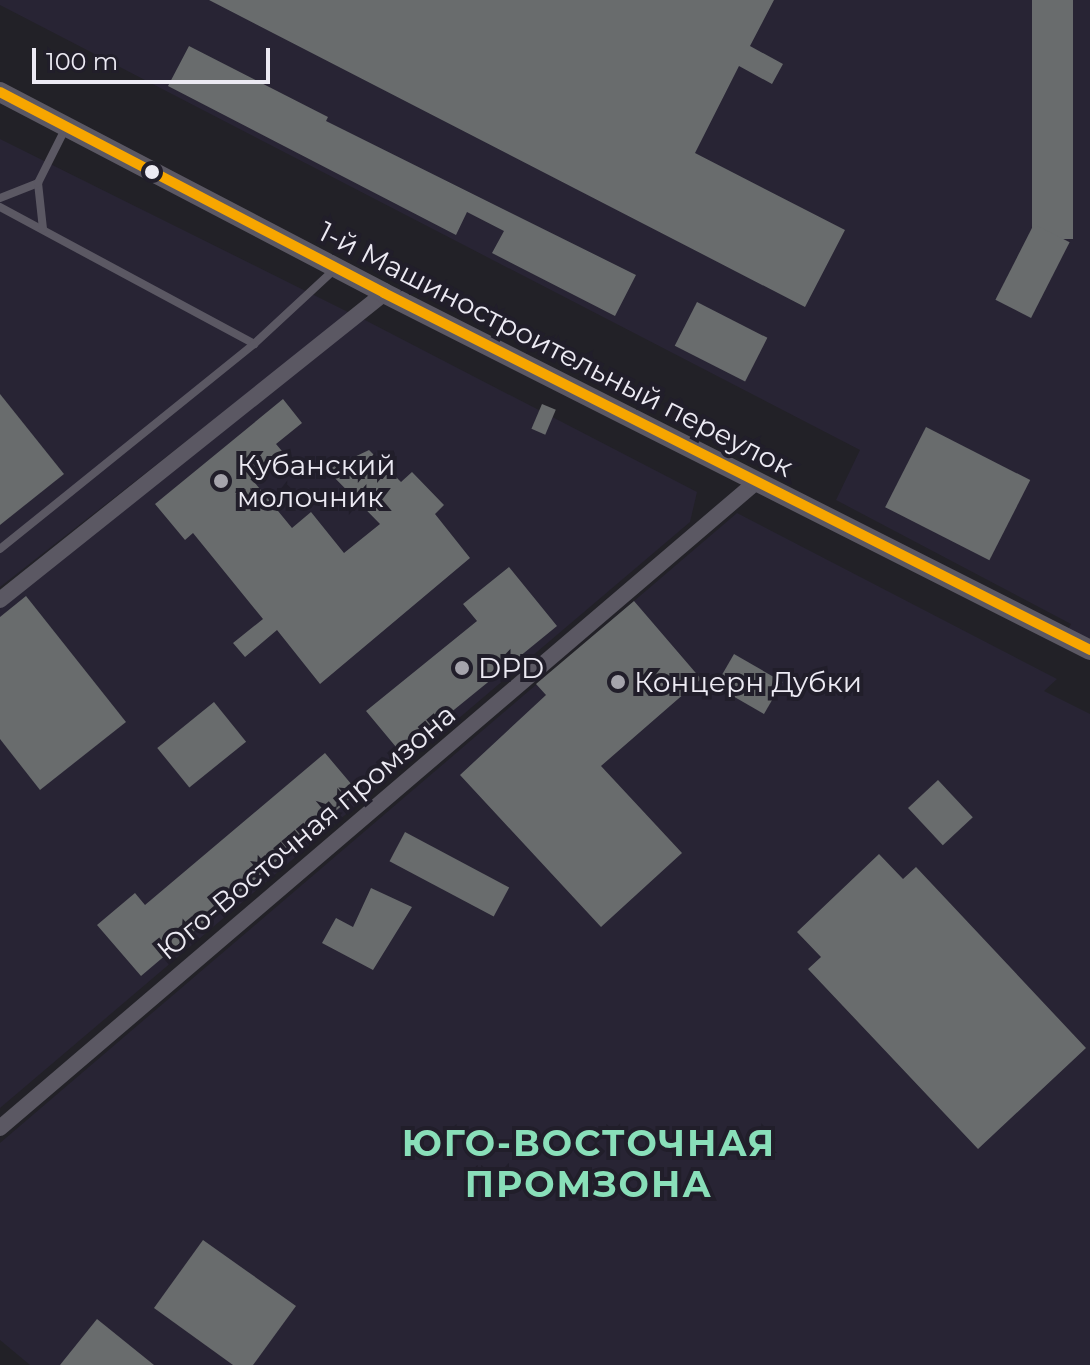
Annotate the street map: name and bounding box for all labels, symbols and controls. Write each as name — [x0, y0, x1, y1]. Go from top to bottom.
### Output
scale bar — [36, 32, 274, 82]
text: 100 m — [46, 47, 118, 76]
unlabelled marker — [144, 164, 160, 180]
street label: 1-й Машиностроительный переулок — [313, 214, 799, 484]
place label: Кубанский молочник — [237, 448, 396, 514]
marker: Кубанский молочник — [212, 472, 230, 490]
place label: DPD — [478, 651, 544, 685]
marker: DPD — [453, 659, 471, 677]
place label: Концерн Дубки — [634, 665, 862, 699]
marker: Концерн Дубки — [609, 673, 627, 691]
street label: Юго-Восточная промзона — [150, 697, 462, 967]
district label: ЮГО-ВОСТОЧНАЯ ПРОМЗОНА — [402, 1121, 776, 1206]

